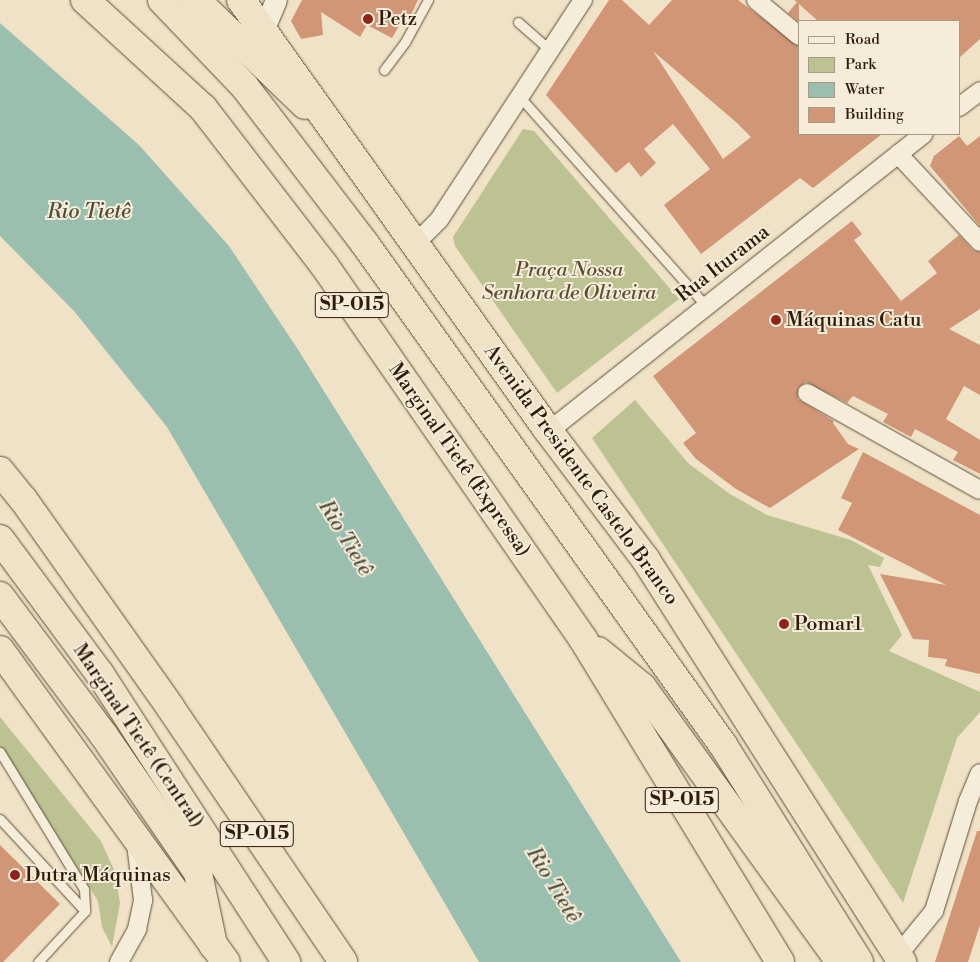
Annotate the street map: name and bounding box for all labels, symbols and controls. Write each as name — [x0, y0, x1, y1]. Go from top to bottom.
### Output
place label: Petz — [378, 7, 417, 31]
marker: Petz — [362, 13, 374, 25]
legend — [798, 20, 960, 135]
text: Road — [845, 30, 880, 49]
text: Park — [845, 55, 876, 74]
text: Water — [845, 80, 884, 99]
text: Building — [845, 105, 904, 124]
water label: Rio Tietê — [47, 199, 131, 225]
street label: Rua Iturama — [672, 220, 774, 308]
park label: Praça Nossa Senhora de Oliveira — [482, 259, 656, 306]
road number: SP-015 — [314, 288, 390, 322]
place label: Máquinas Catu — [786, 308, 921, 332]
marker: Máquinas Catu — [770, 314, 782, 326]
street label: Avenida Presidente Castelo Branco — [478, 340, 684, 610]
street label: Marginal Tietê (Expressa) — [383, 358, 535, 562]
water label: Rio Tietê — [313, 496, 377, 580]
place label: Pomar1 — [794, 612, 862, 636]
marker: Pomar1 — [778, 618, 790, 630]
street label: Marginal Tietê (Central) — [67, 639, 209, 833]
road number: SP-015 — [644, 784, 720, 816]
road number: SP-015 — [220, 818, 294, 851]
water label: Rio Tietê — [521, 843, 585, 927]
place label: Dutra Máquinas — [25, 863, 171, 887]
marker: Dutra Máquinas — [9, 869, 21, 881]

